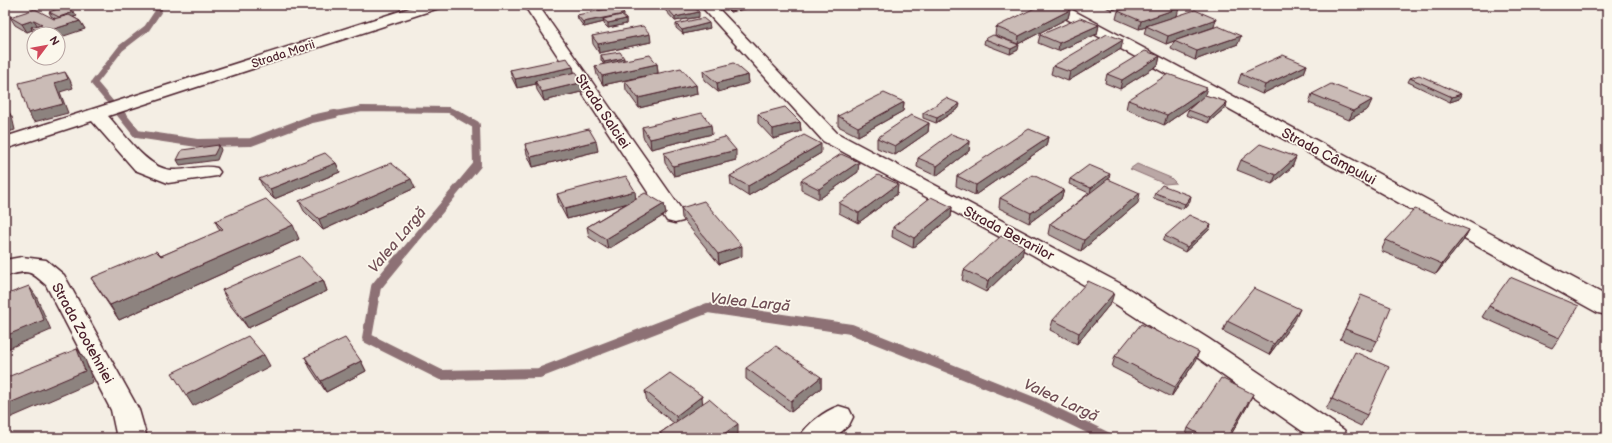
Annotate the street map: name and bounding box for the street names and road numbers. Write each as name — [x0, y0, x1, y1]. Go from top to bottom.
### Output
street label: Strada Morii — [250, 37, 317, 72]
street label: Strada Salciei — [571, 71, 634, 152]
street label: Strada Câmpului — [1279, 124, 1379, 189]
street label: Strada Berarilor — [961, 202, 1058, 265]
street label: Strada Zootehniei — [48, 280, 117, 386]

